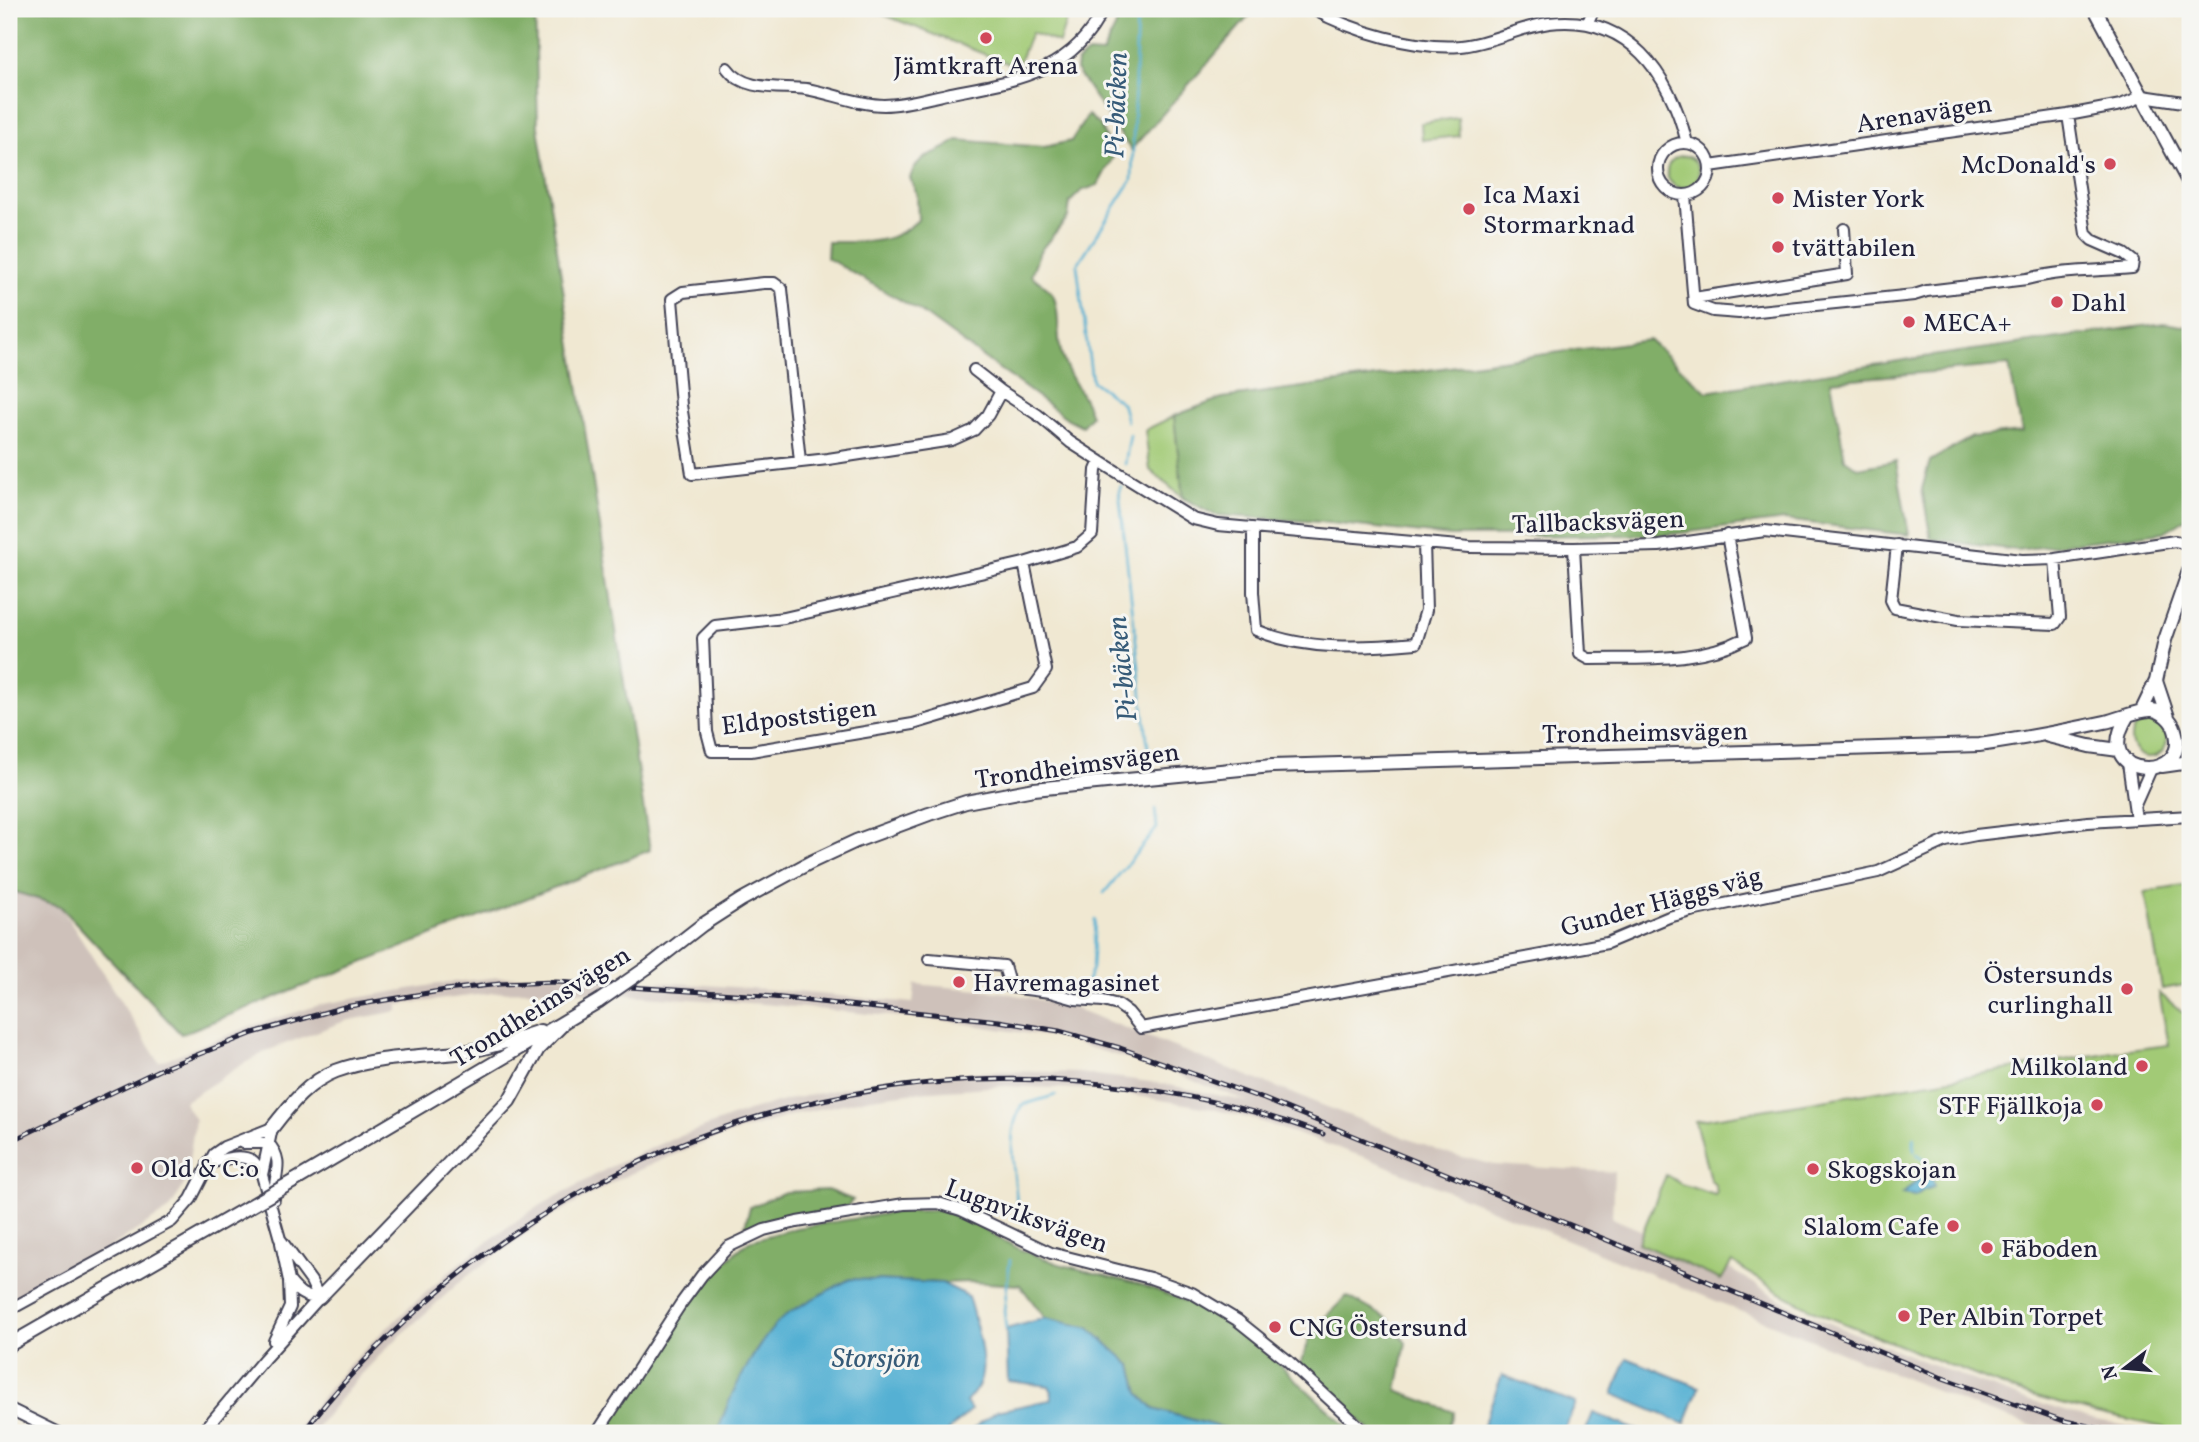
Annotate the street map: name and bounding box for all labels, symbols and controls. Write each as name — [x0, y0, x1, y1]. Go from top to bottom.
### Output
marker: Jämtkraft Arena — [978, 30, 994, 46]
place label: Jämtkraft Arena — [894, 49, 1078, 85]
water label: Pi-bäcken — [1096, 51, 1139, 159]
street label: Arenavägen — [1854, 86, 1995, 143]
place label: McDonald's — [1961, 148, 2096, 184]
marker: McDonald's — [2102, 156, 2118, 172]
place label: Ica Maxi Stormarknad — [1483, 178, 1635, 244]
place label: Mister York — [1792, 182, 1925, 218]
marker: Mister York — [1770, 190, 1786, 206]
marker: Ica Maxi Stormarknad — [1461, 201, 1477, 217]
place label: tvättabilen — [1792, 231, 1916, 267]
marker: tvättabilen — [1770, 239, 1786, 255]
place label: Dahl — [2071, 286, 2126, 322]
marker: Dahl — [2049, 294, 2065, 310]
place label: MECA+ — [1923, 306, 2012, 342]
marker: MECA+ — [1901, 314, 1917, 330]
street label: Tallbacksvägen — [1511, 502, 1685, 544]
water label: Pi-bäcken — [1099, 614, 1148, 724]
street label: Eldpoststigen — [719, 691, 879, 745]
street label: Trondheimsvägen — [1542, 714, 1748, 754]
street label: Trondheimsvägen — [973, 735, 1182, 799]
street label: Gunder Häggs väg — [1557, 859, 1766, 947]
street label: Trondheimsvägen — [444, 938, 638, 1078]
place label: Östersunds curlinghall — [1984, 958, 2113, 1024]
place label: Havremagasinet — [973, 966, 1160, 1002]
marker: Havremagasinet — [951, 974, 967, 990]
marker: Östersunds curlinghall — [2119, 981, 2135, 997]
place label: Milkoland — [2010, 1050, 2128, 1086]
marker: Milkoland — [2134, 1058, 2150, 1074]
place label: STF Fjällkoja — [1938, 1089, 2083, 1125]
marker: STF Fjällkoja — [2089, 1097, 2105, 1113]
place label: Old & C:o — [151, 1152, 259, 1188]
place label: Skogskojan — [1827, 1153, 1957, 1189]
marker: Old & C:o — [129, 1160, 145, 1176]
marker: Skogskojan — [1805, 1161, 1821, 1177]
street label: Lugnviksvägen — [940, 1171, 1113, 1263]
place label: Slalom Cafe — [1803, 1210, 1939, 1246]
marker: Slalom Cafe — [1945, 1218, 1961, 1234]
place label: Fäboden — [2001, 1232, 2098, 1268]
marker: Fäboden — [1979, 1240, 1995, 1256]
place label: Per Albin Torpet — [1918, 1300, 2104, 1336]
marker: Per Albin Torpet — [1896, 1308, 1912, 1324]
place label: CNG Östersund — [1289, 1311, 1468, 1347]
marker: CNG Östersund — [1267, 1319, 1283, 1335]
north arrow — [2090, 1334, 2160, 1404]
water label: Storsjön — [832, 1340, 920, 1379]
text: N — [2096, 1362, 2125, 1382]

